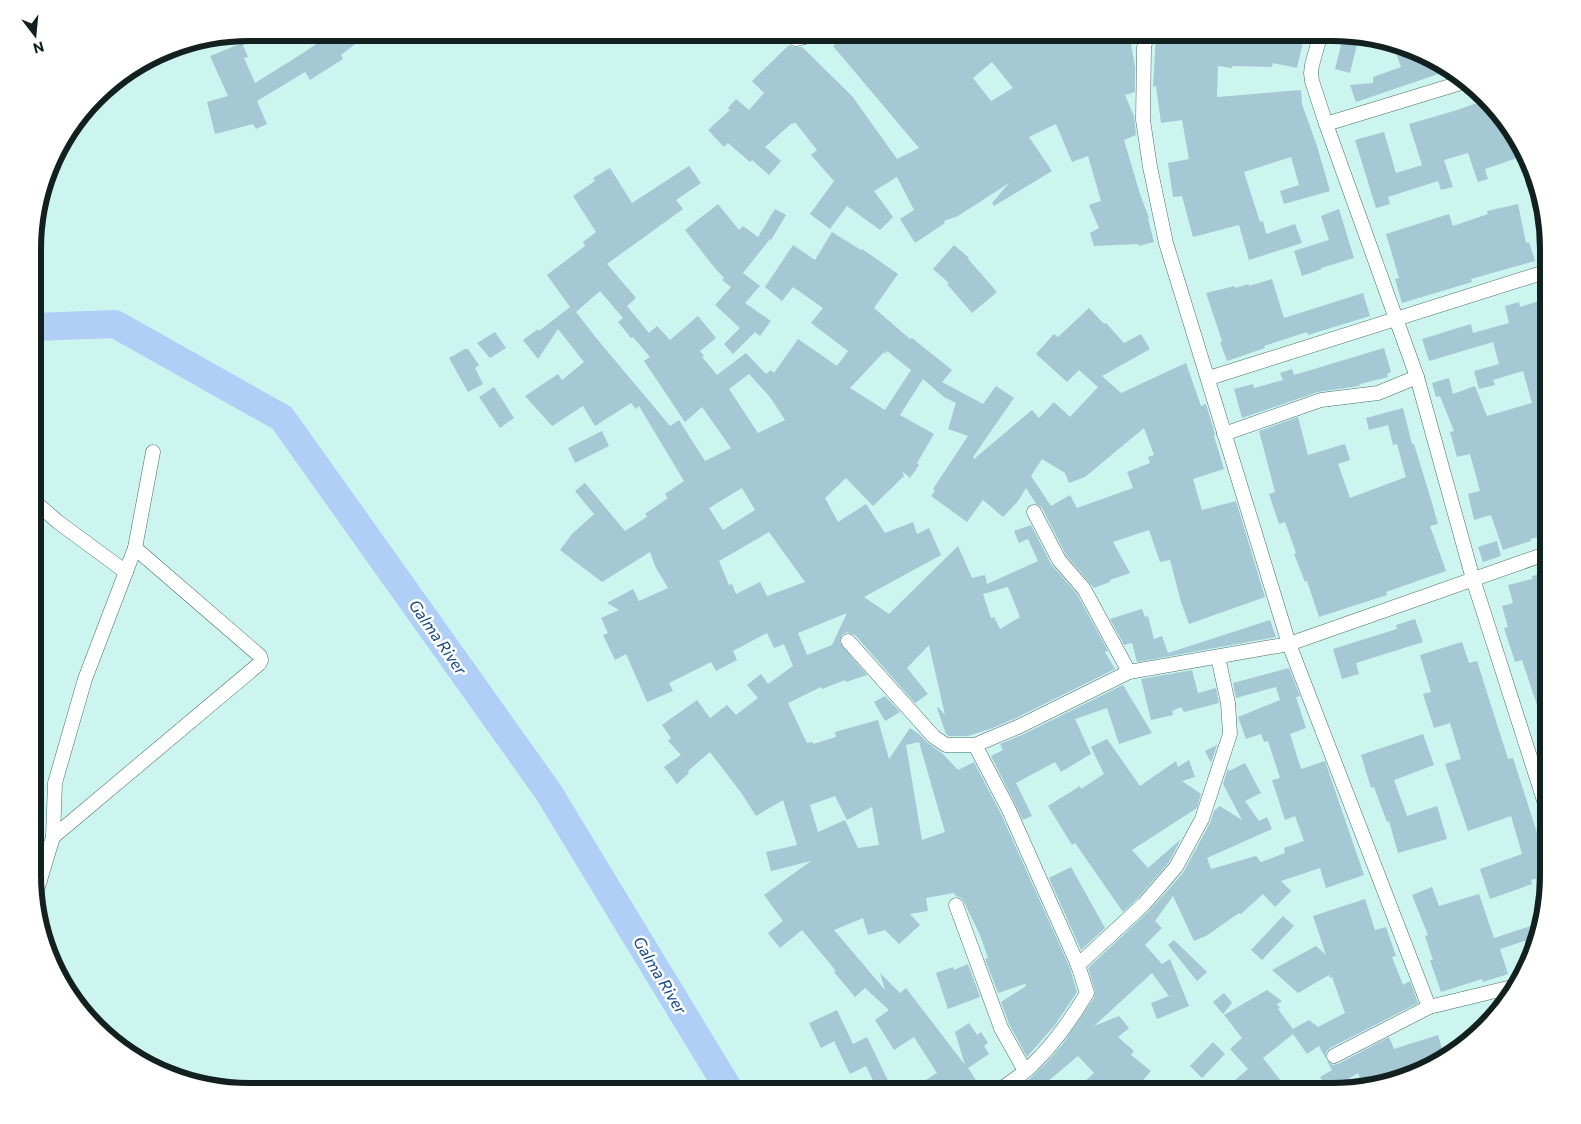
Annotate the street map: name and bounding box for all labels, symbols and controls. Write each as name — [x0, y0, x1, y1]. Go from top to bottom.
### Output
north arrow — [10, 10, 60, 60]
text: N — [31, 38, 46, 58]
water label: Galma River — [406, 596, 472, 678]
water label: Galma River — [630, 932, 691, 1018]

